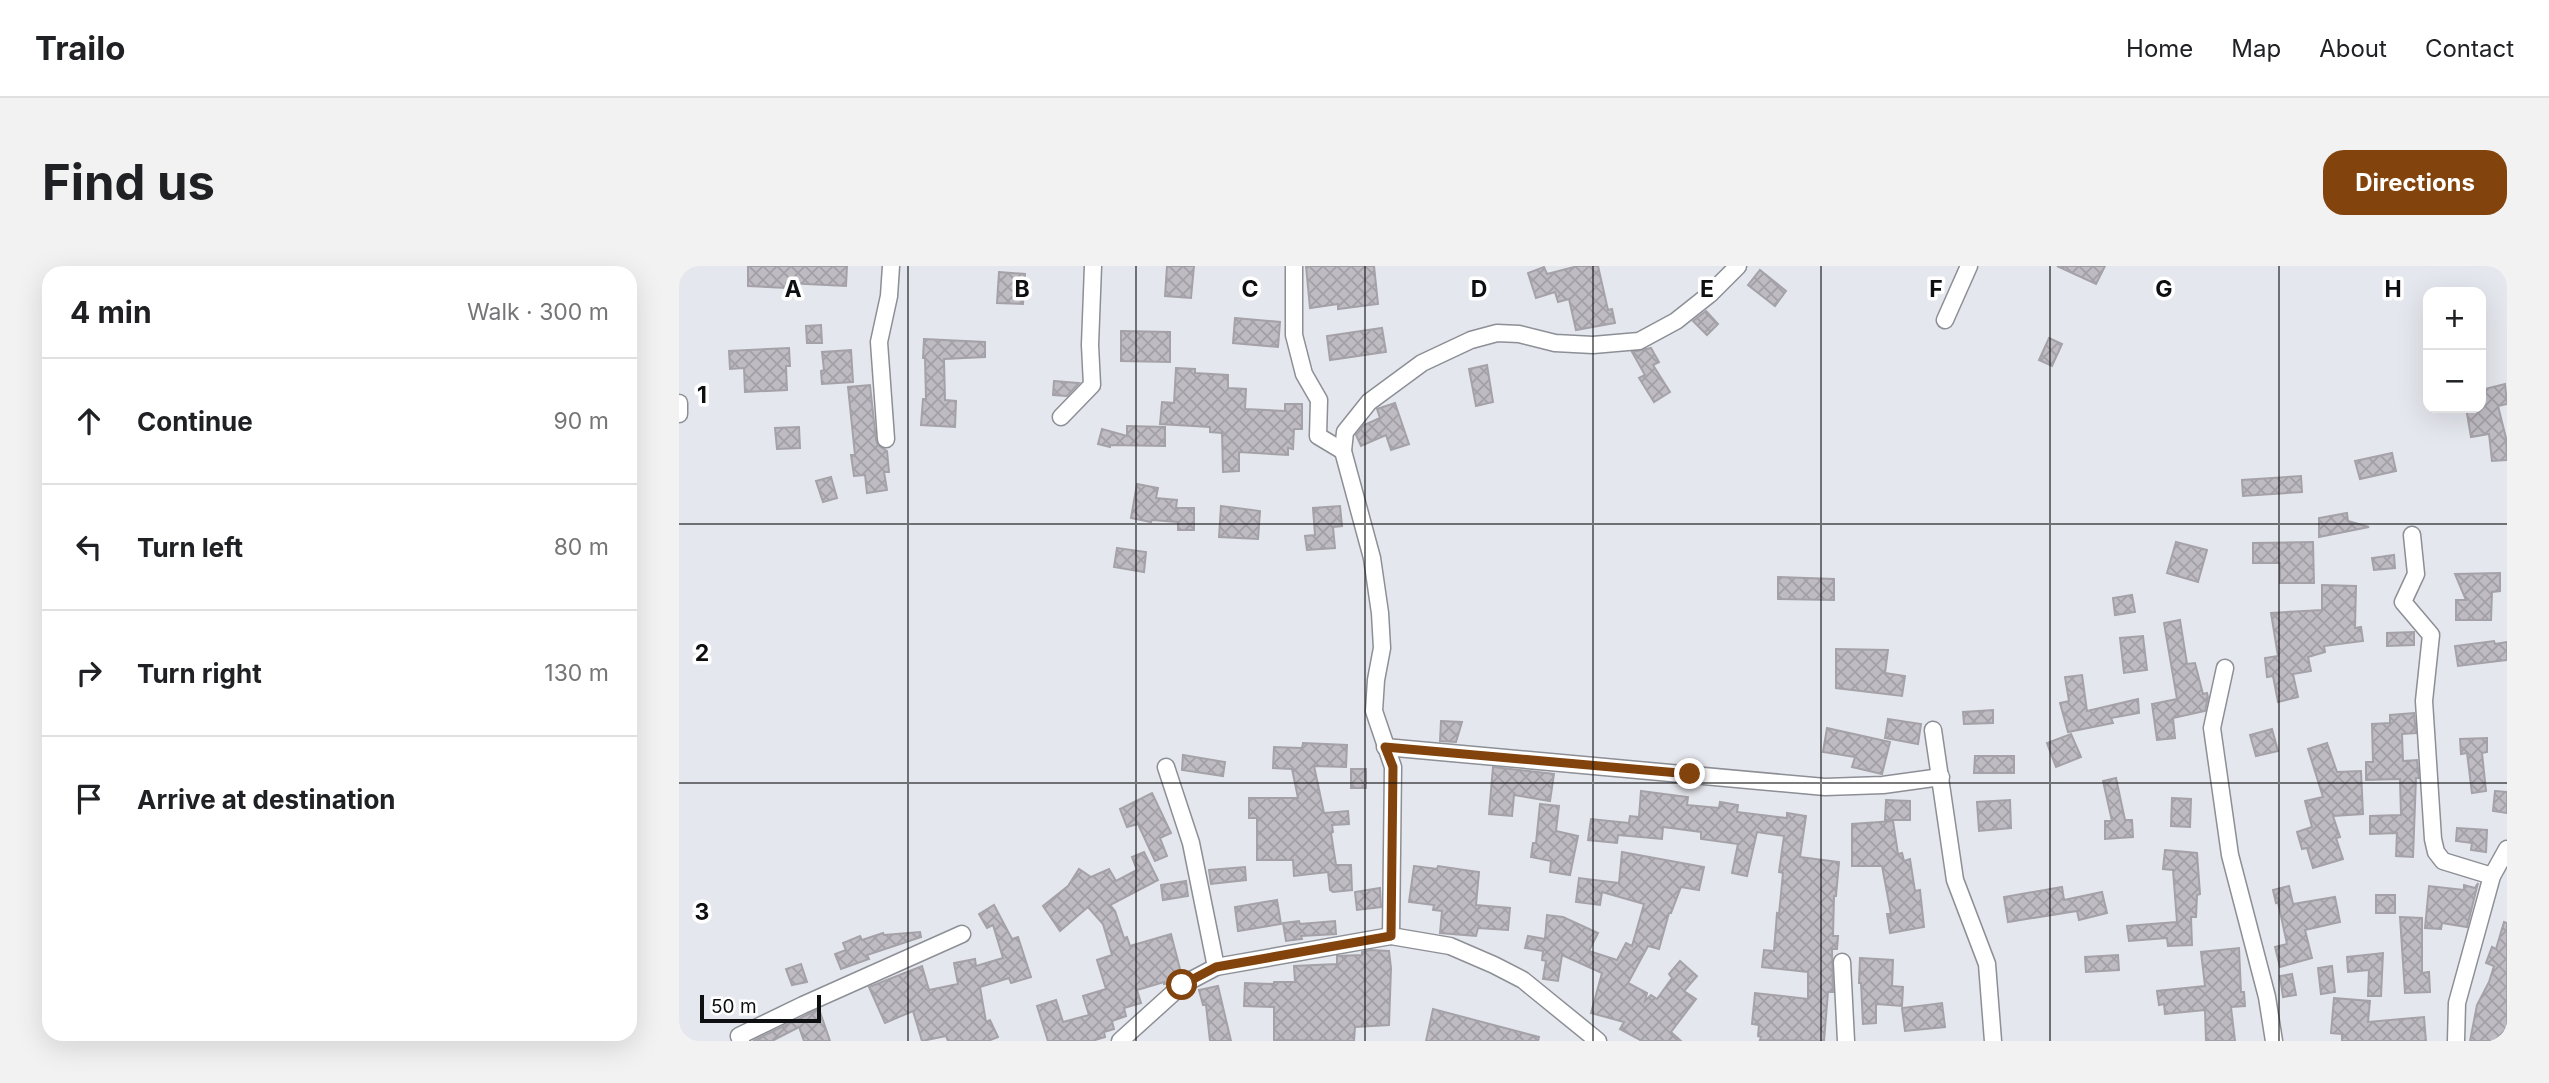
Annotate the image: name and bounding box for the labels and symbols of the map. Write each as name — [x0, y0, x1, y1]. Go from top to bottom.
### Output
text: A — [784, 275, 802, 303]
text: B — [1014, 275, 1030, 303]
text: C — [1241, 275, 1259, 303]
text: D — [1471, 275, 1487, 303]
text: E — [1700, 275, 1714, 303]
text: F — [1929, 275, 1943, 303]
text: G — [2155, 275, 2173, 303]
text: H — [2384, 275, 2402, 303]
text: 1 — [697, 381, 707, 409]
text: 2 — [695, 639, 709, 667]
route end — [1674, 758, 1705, 789]
text: 3 — [695, 898, 709, 926]
route start — [1166, 969, 1197, 1000]
scale bar — [700, 992, 821, 1024]

